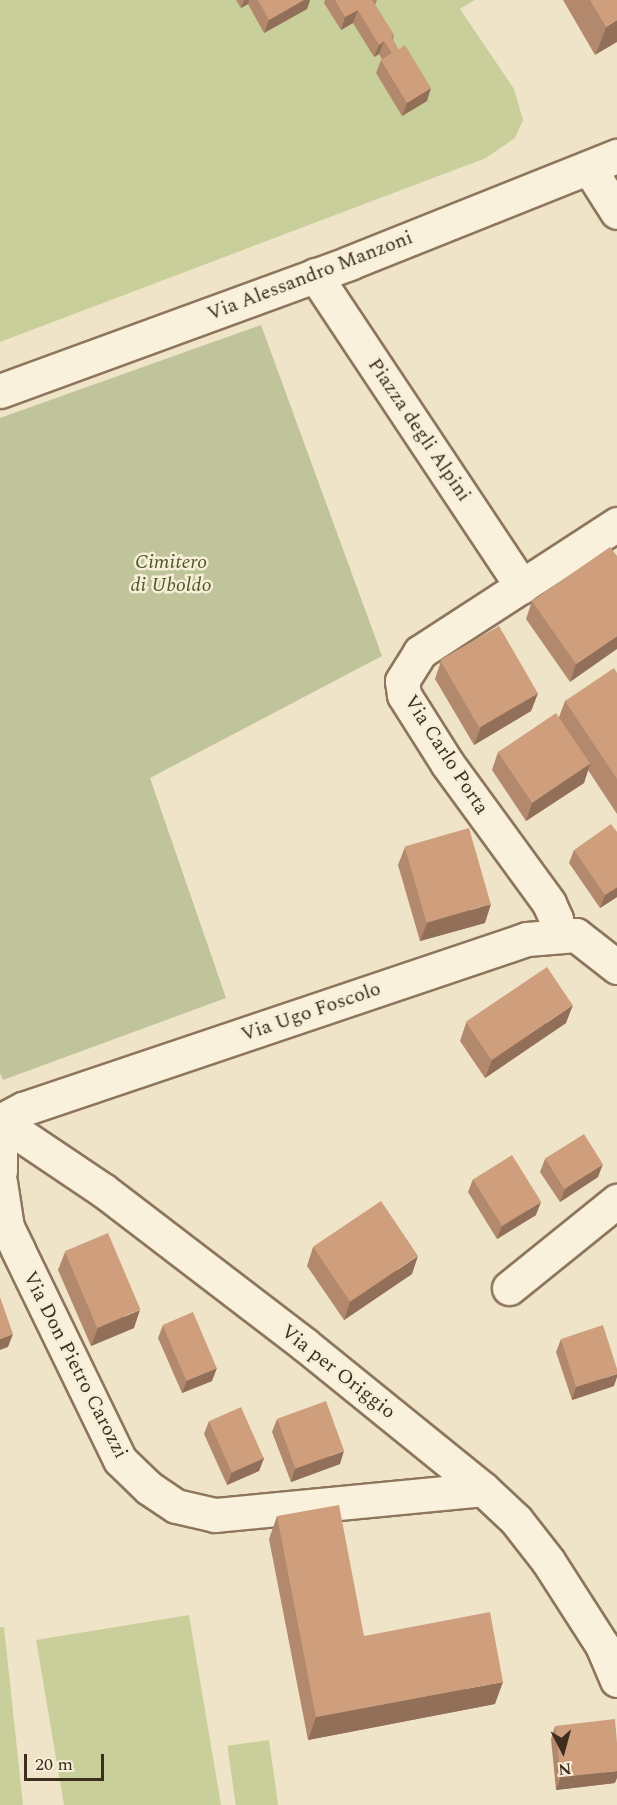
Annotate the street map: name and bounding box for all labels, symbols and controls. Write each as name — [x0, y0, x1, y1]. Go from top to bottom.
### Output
street label: Via Alessandro Manzoni — [204, 226, 416, 326]
street label: Piazza degli Alpini — [362, 354, 476, 506]
park label: Cimitero di Uboldo — [130, 550, 212, 597]
street label: Via Carlo Porta — [398, 691, 494, 819]
street label: Via Ugo Foscolo — [238, 977, 384, 1047]
street label: Via Don Pietro Carozzi — [17, 1267, 133, 1463]
street label: Via per Origgio — [276, 1320, 400, 1424]
north arrow — [533, 1721, 593, 1781]
scale bar — [27, 1742, 106, 1780]
text: 20 m — [35, 1751, 73, 1778]
text: N — [557, 1756, 573, 1782]

